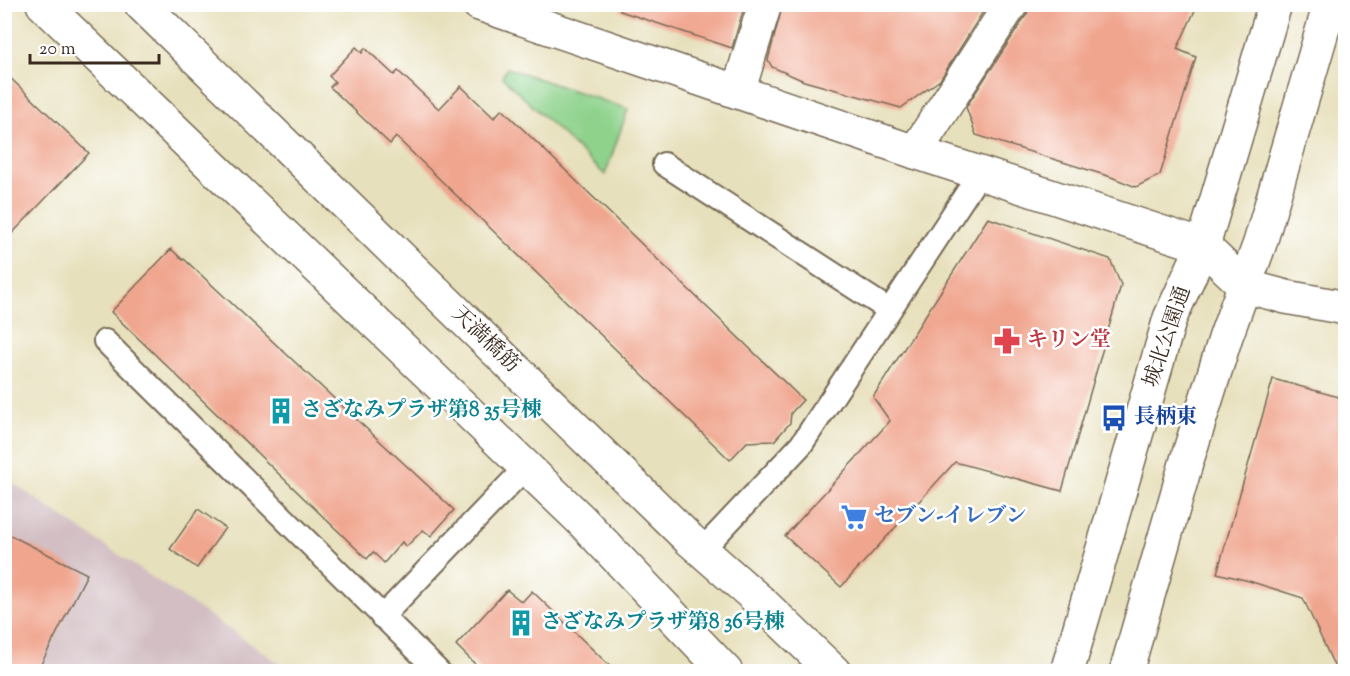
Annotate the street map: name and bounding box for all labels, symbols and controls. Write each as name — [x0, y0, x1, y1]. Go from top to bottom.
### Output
scale bar — [30, 27, 159, 65]
text: 20 m — [39, 37, 76, 63]
street label: 城北公園通 — [1137, 282, 1199, 392]
street label: 天満橋筋 — [444, 300, 526, 380]
pharmacy icon: キリン堂 — [992, 326, 1022, 356]
place label: キリン堂 — [1027, 326, 1111, 356]
building icon: さざなみプラザ第8 35号棟 — [266, 396, 296, 426]
place label: さざなみプラザ第8 35号棟 — [301, 396, 542, 426]
bus stop icon: 長柄東 — [1099, 403, 1129, 433]
place label: 長柄東 — [1134, 403, 1197, 433]
supermarket icon: セブン-イレブン — [839, 502, 869, 532]
place label: セブン-イレブン — [874, 502, 1026, 532]
building icon: さざなみプラザ第8 36号棟 — [506, 608, 536, 638]
place label: さざなみプラザ第8 36号棟 — [541, 608, 785, 638]

